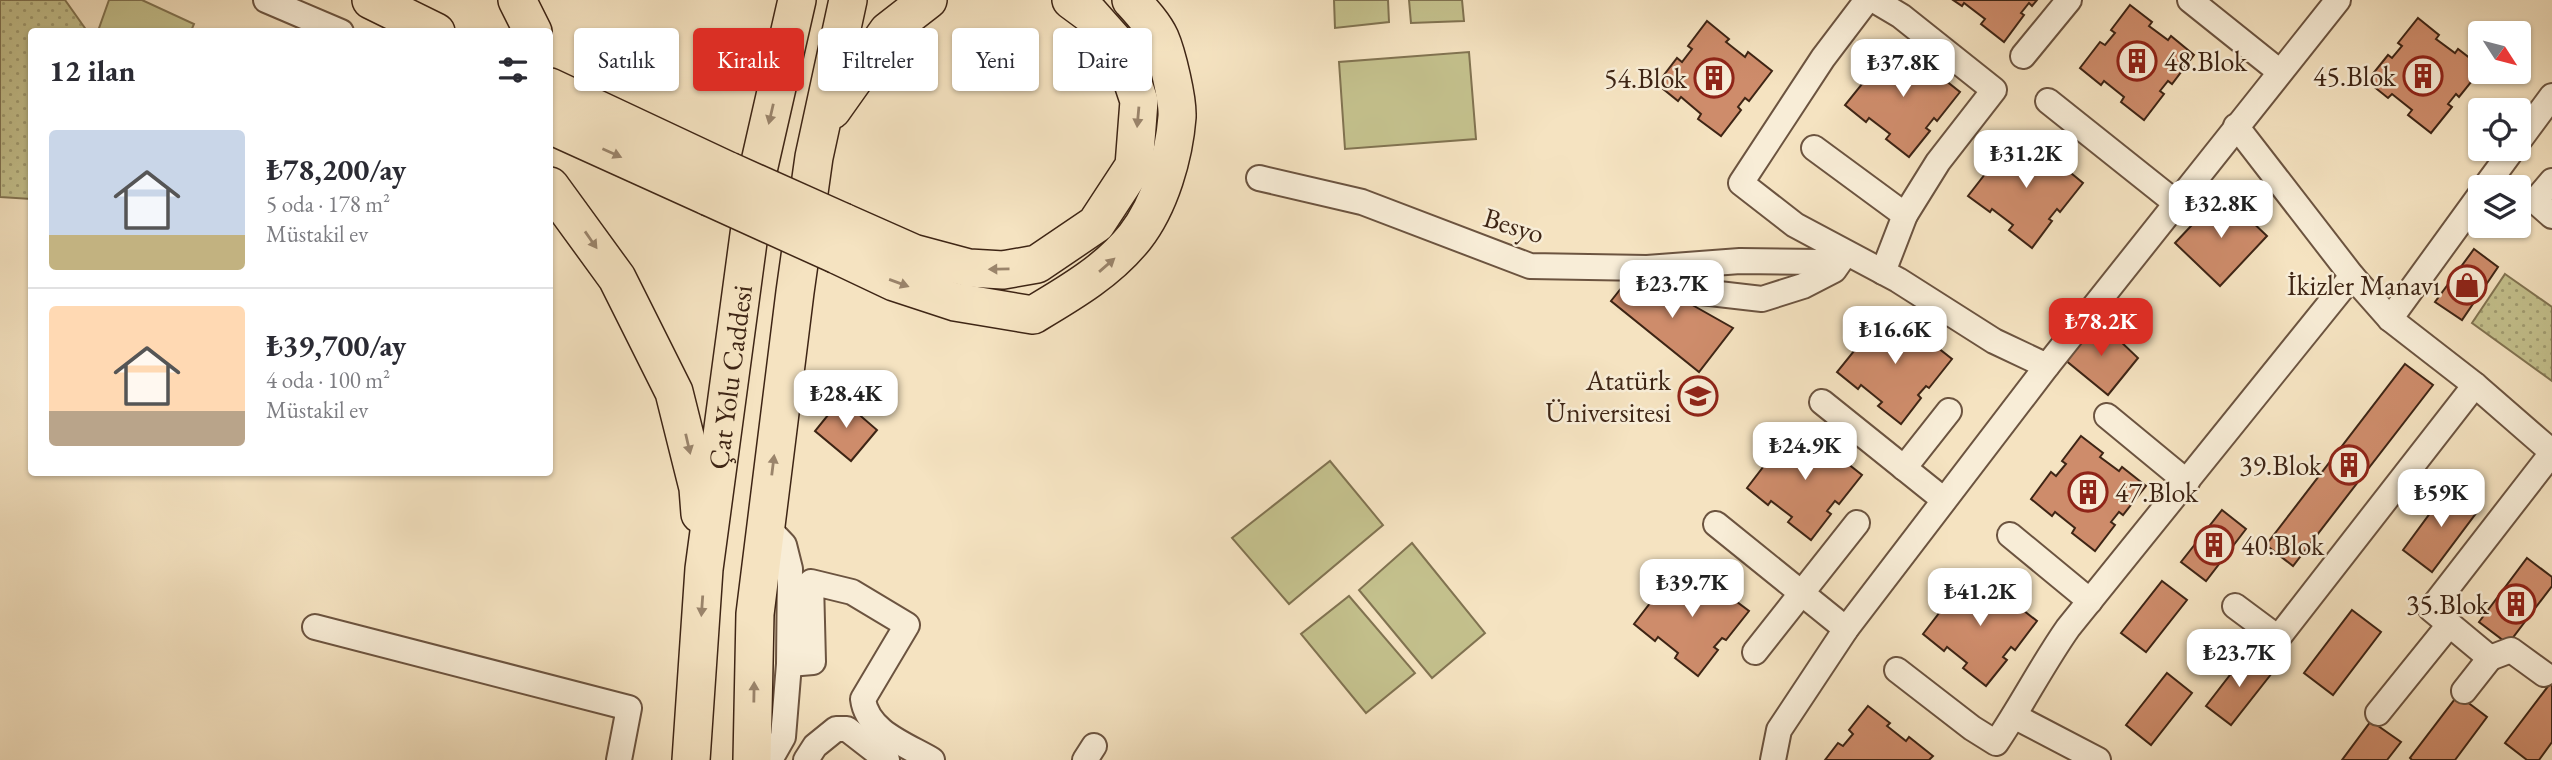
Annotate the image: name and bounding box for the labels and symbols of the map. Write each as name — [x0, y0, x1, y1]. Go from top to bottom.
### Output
north arrow — [2468, 21, 2530, 84]
pin: ₺37.8K — [1846, 40, 1960, 99]
building icon: 48.Blok — [2116, 40, 2158, 82]
place label: 48.Blok — [2164, 43, 2248, 79]
building icon: 45.Blok — [2402, 55, 2444, 97]
building icon: 54.Blok — [1693, 57, 1735, 99]
place label: 45.Blok — [2313, 58, 2397, 94]
place label: 54.Blok — [1604, 60, 1688, 96]
one-way arrow — [765, 103, 776, 125]
one-way arrow — [1132, 107, 1143, 129]
pin: ₺31.2K — [1969, 130, 2083, 190]
one-way arrow — [602, 147, 622, 159]
pin: ₺32.8K — [2164, 180, 2278, 240]
street label: Besyo — [1479, 199, 1549, 251]
one-way arrow — [584, 231, 598, 249]
one-way arrow — [1098, 258, 1115, 273]
pin: ₺23.7K — [1615, 260, 1729, 320]
one-way arrow — [988, 263, 1010, 274]
shop icon: İkizler Manavı — [2446, 264, 2488, 306]
place label: İkizler Manavı — [2287, 267, 2440, 303]
one-way arrow — [888, 278, 909, 289]
street label: Çat Yolu Caddesi — [700, 283, 760, 472]
pin: ₺78.2K — [2044, 298, 2158, 358]
pin: ₺16.6K — [1838, 306, 1952, 366]
place label: Atatürk Üniversitesi — [1545, 362, 1672, 430]
pin: ₺28.4K — [789, 370, 903, 430]
school or university icon: Atatürk Üniversitesi — [1677, 375, 1719, 417]
pin: ₺24.9K — [1748, 422, 1862, 482]
one-way arrow — [683, 433, 694, 455]
building icon: 39.Blok — [2328, 444, 2370, 486]
place label: 39.Blok — [2239, 447, 2323, 483]
one-way arrow — [768, 454, 779, 476]
pin: ₺59K — [2400, 470, 2482, 529]
building icon: 47.Blok — [2067, 471, 2109, 513]
place label: 47.Blok — [2115, 474, 2199, 510]
building icon: 40.Blok — [2193, 524, 2235, 566]
place label: 40.Blok — [2241, 527, 2325, 563]
pin: ₺39.7K — [1635, 560, 1749, 619]
pin: ₺41.2K — [1923, 568, 2037, 628]
building icon: 35.Blok — [2495, 583, 2537, 625]
place label: 35.Blok — [2406, 586, 2490, 622]
one-way arrow — [696, 595, 707, 617]
pin: ₺23.7K — [2182, 630, 2296, 689]
one-way arrow — [748, 681, 759, 703]

